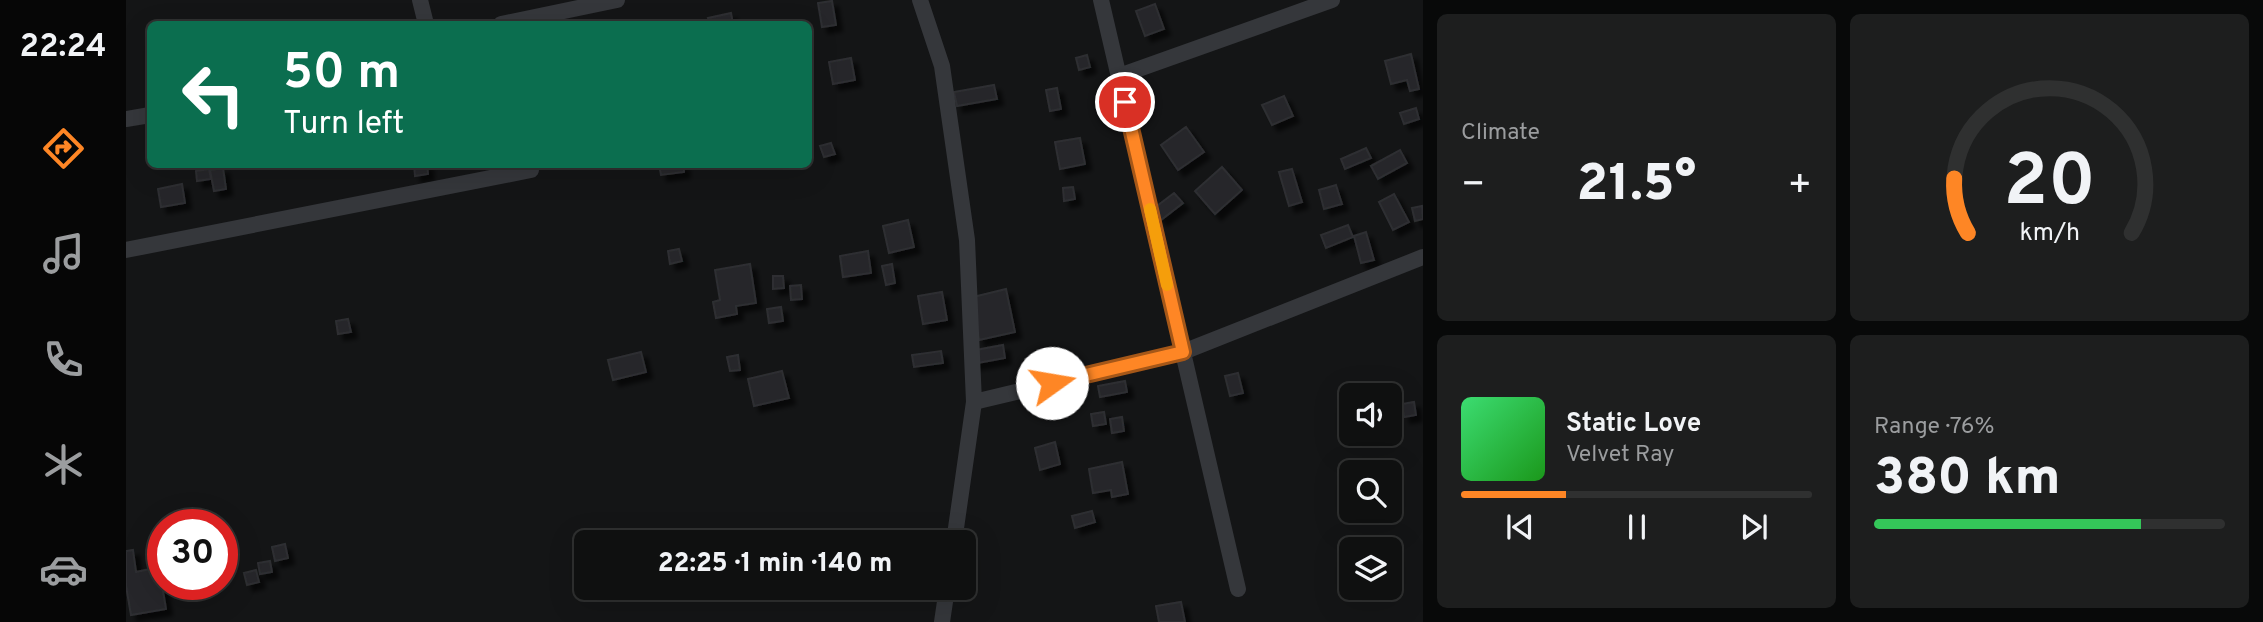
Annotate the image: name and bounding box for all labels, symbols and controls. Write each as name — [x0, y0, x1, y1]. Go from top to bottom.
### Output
text: 22:24 — [19, 28, 107, 68]
text: 50 m — [283, 44, 400, 106]
icon: left — [168, 49, 259, 140]
pin — [1095, 72, 1155, 132]
icon: arrive — [1106, 83, 1144, 121]
text: Turn left — [283, 105, 404, 145]
text: Climate — [1461, 119, 1540, 148]
icon: directions — [39, 124, 88, 173]
text: 20 — [2003, 140, 2096, 232]
text: 21.5° — [1577, 153, 1696, 219]
text: − — [1461, 162, 1486, 211]
text: + — [1787, 162, 1812, 211]
text: km/h — [2019, 218, 2080, 250]
icon: music — [39, 229, 88, 278]
icon: phone — [39, 335, 88, 384]
position arrow — [1015, 346, 1089, 420]
map controls — [1339, 383, 1402, 600]
button: sound — [1339, 383, 1402, 446]
text: Static Love — [1566, 408, 1701, 441]
text: Range · 76% — [1874, 413, 1994, 442]
icon: climate — [39, 440, 88, 489]
text: Velvet Ray — [1566, 441, 1674, 470]
text: 380 km — [1874, 447, 2061, 513]
button: search — [1339, 460, 1402, 523]
icon: previous — [1501, 508, 1539, 546]
icon: pause — [1618, 508, 1656, 546]
icon: next — [1735, 508, 1773, 546]
speed limit sign: 30 — [147, 509, 238, 600]
button: layers — [1339, 537, 1402, 600]
icon: car — [39, 545, 88, 594]
text: 22:25 · 1 min · 140 m — [658, 548, 892, 581]

